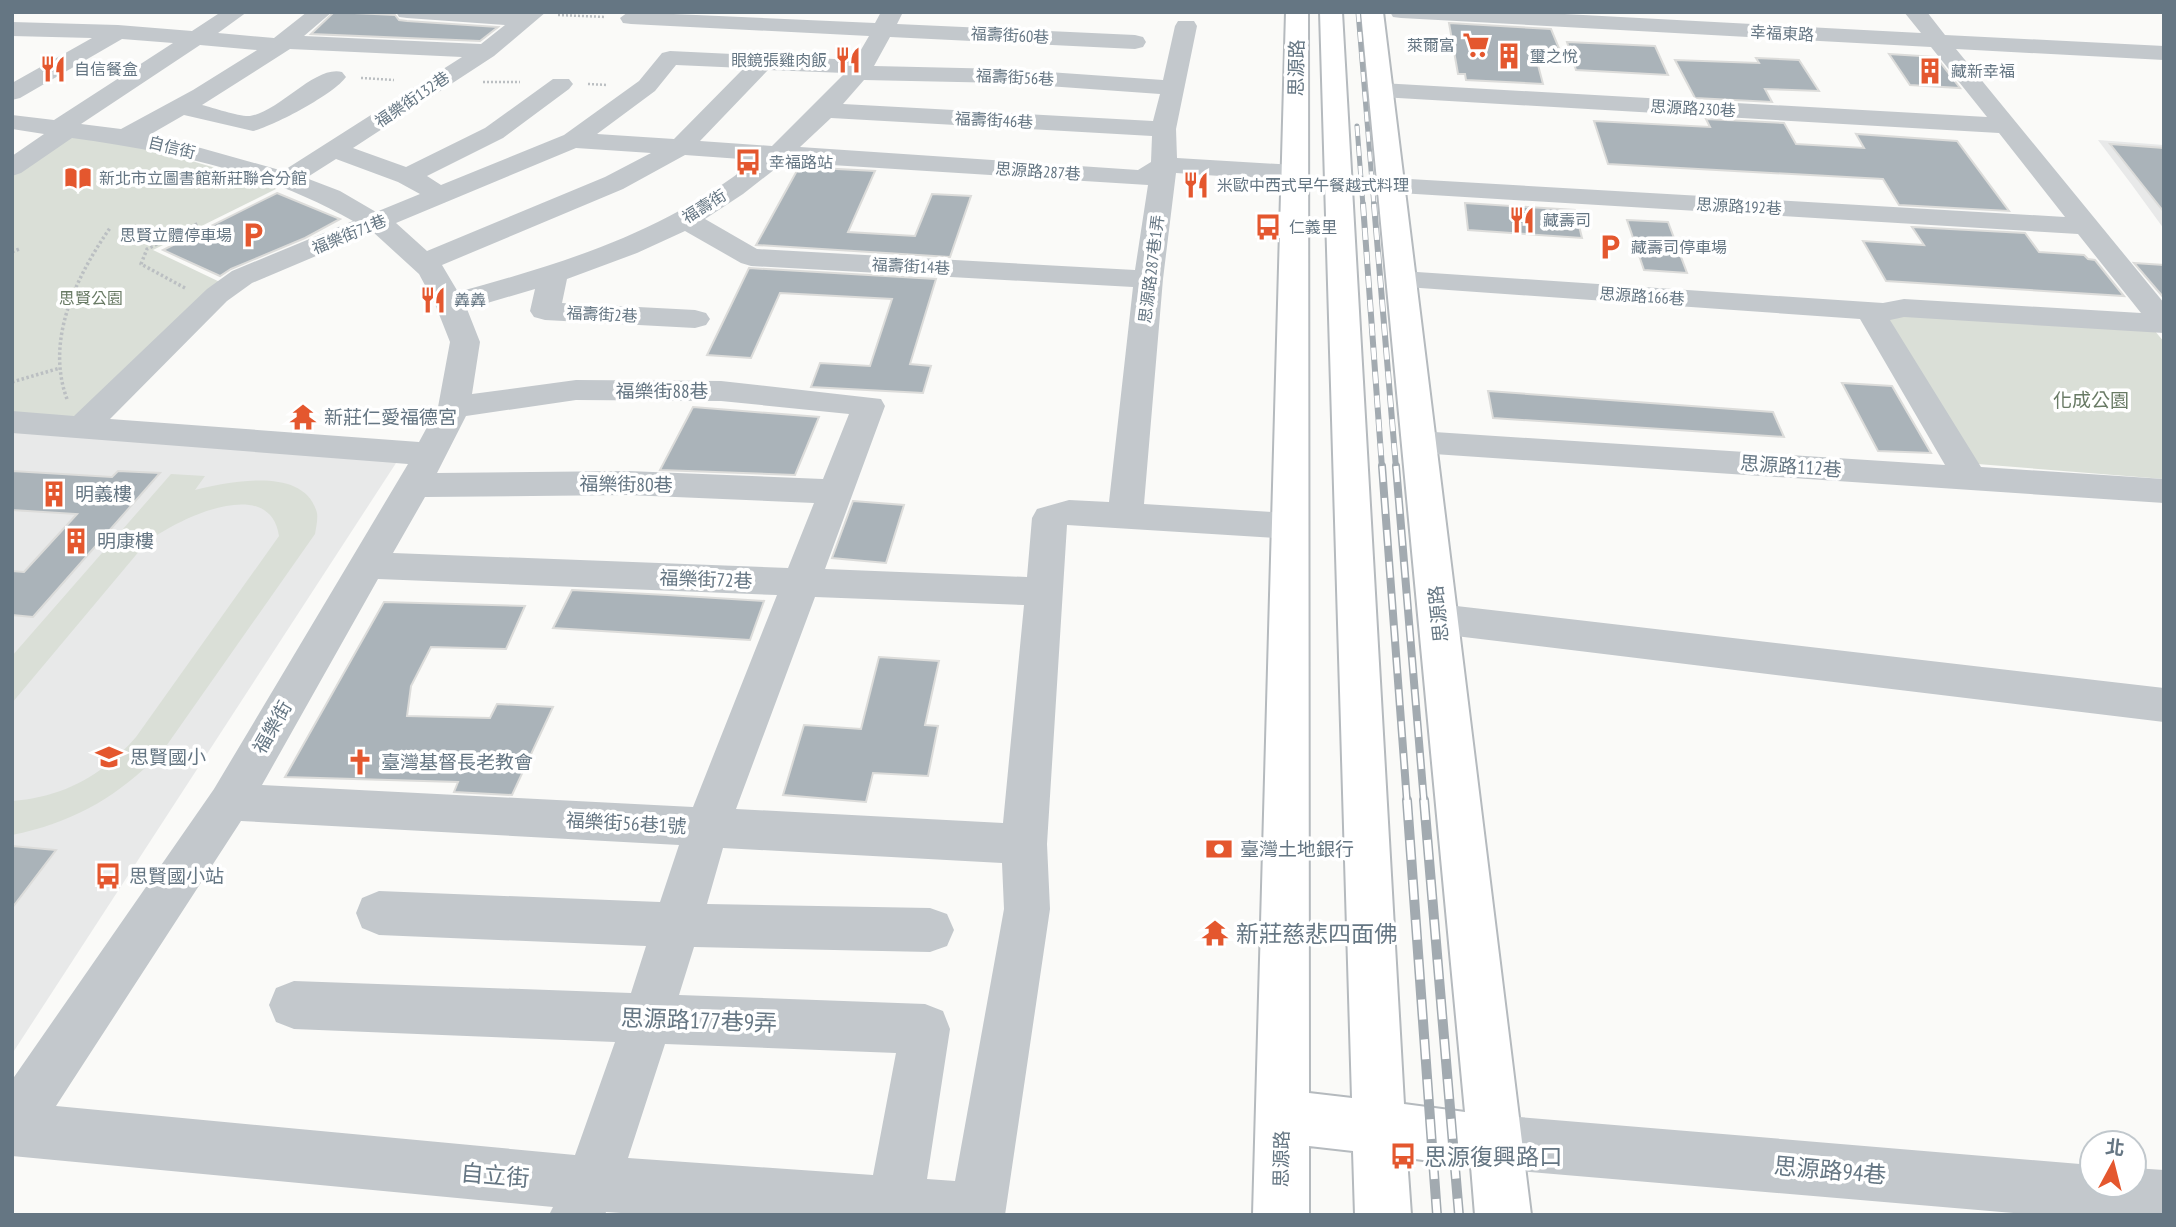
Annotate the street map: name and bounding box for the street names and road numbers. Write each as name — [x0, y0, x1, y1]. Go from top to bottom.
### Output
street label: 幸福東路 — [1750, 21, 1814, 45]
street label: 福壽街60巷 — [970, 23, 1050, 47]
street label: 思源路 — [1284, 39, 1308, 97]
street label: 福壽街56巷 — [975, 65, 1055, 89]
street label: 福樂街132巷 — [371, 67, 453, 131]
street label: 思源路230巷 — [1650, 96, 1736, 120]
street label: 福壽街46巷 — [954, 108, 1034, 132]
street label: 自信街 — [146, 131, 198, 163]
street label: 思源路287巷 — [995, 158, 1081, 184]
street label: 福壽街 — [678, 185, 730, 227]
street label: 思源路192巷 — [1696, 194, 1782, 218]
street label: 福樂街71巷 — [309, 210, 389, 258]
street label: 思源路287巷1弄 — [1134, 214, 1168, 324]
street label: 福壽街14巷 — [871, 254, 951, 278]
street label: 思源路166巷 — [1599, 283, 1685, 309]
street label: 福壽街2巷 — [566, 302, 638, 326]
street label: 福樂街88巷 — [615, 379, 709, 403]
street label: 思源路112巷 — [1739, 450, 1843, 482]
street label: 福樂街80巷 — [579, 471, 673, 497]
street label: 福樂街72巷 — [659, 565, 753, 593]
street label: 思源路 — [1423, 584, 1453, 644]
street label: 福樂街 — [247, 696, 297, 758]
street label: 福樂街56巷1號 — [565, 808, 687, 838]
street label: 思源路177巷9弄 — [620, 1003, 778, 1037]
street label: 思源路 — [1269, 1130, 1293, 1188]
street label: 思源路94巷 — [1773, 1151, 1887, 1189]
street label: 自立街 — [459, 1158, 531, 1192]

